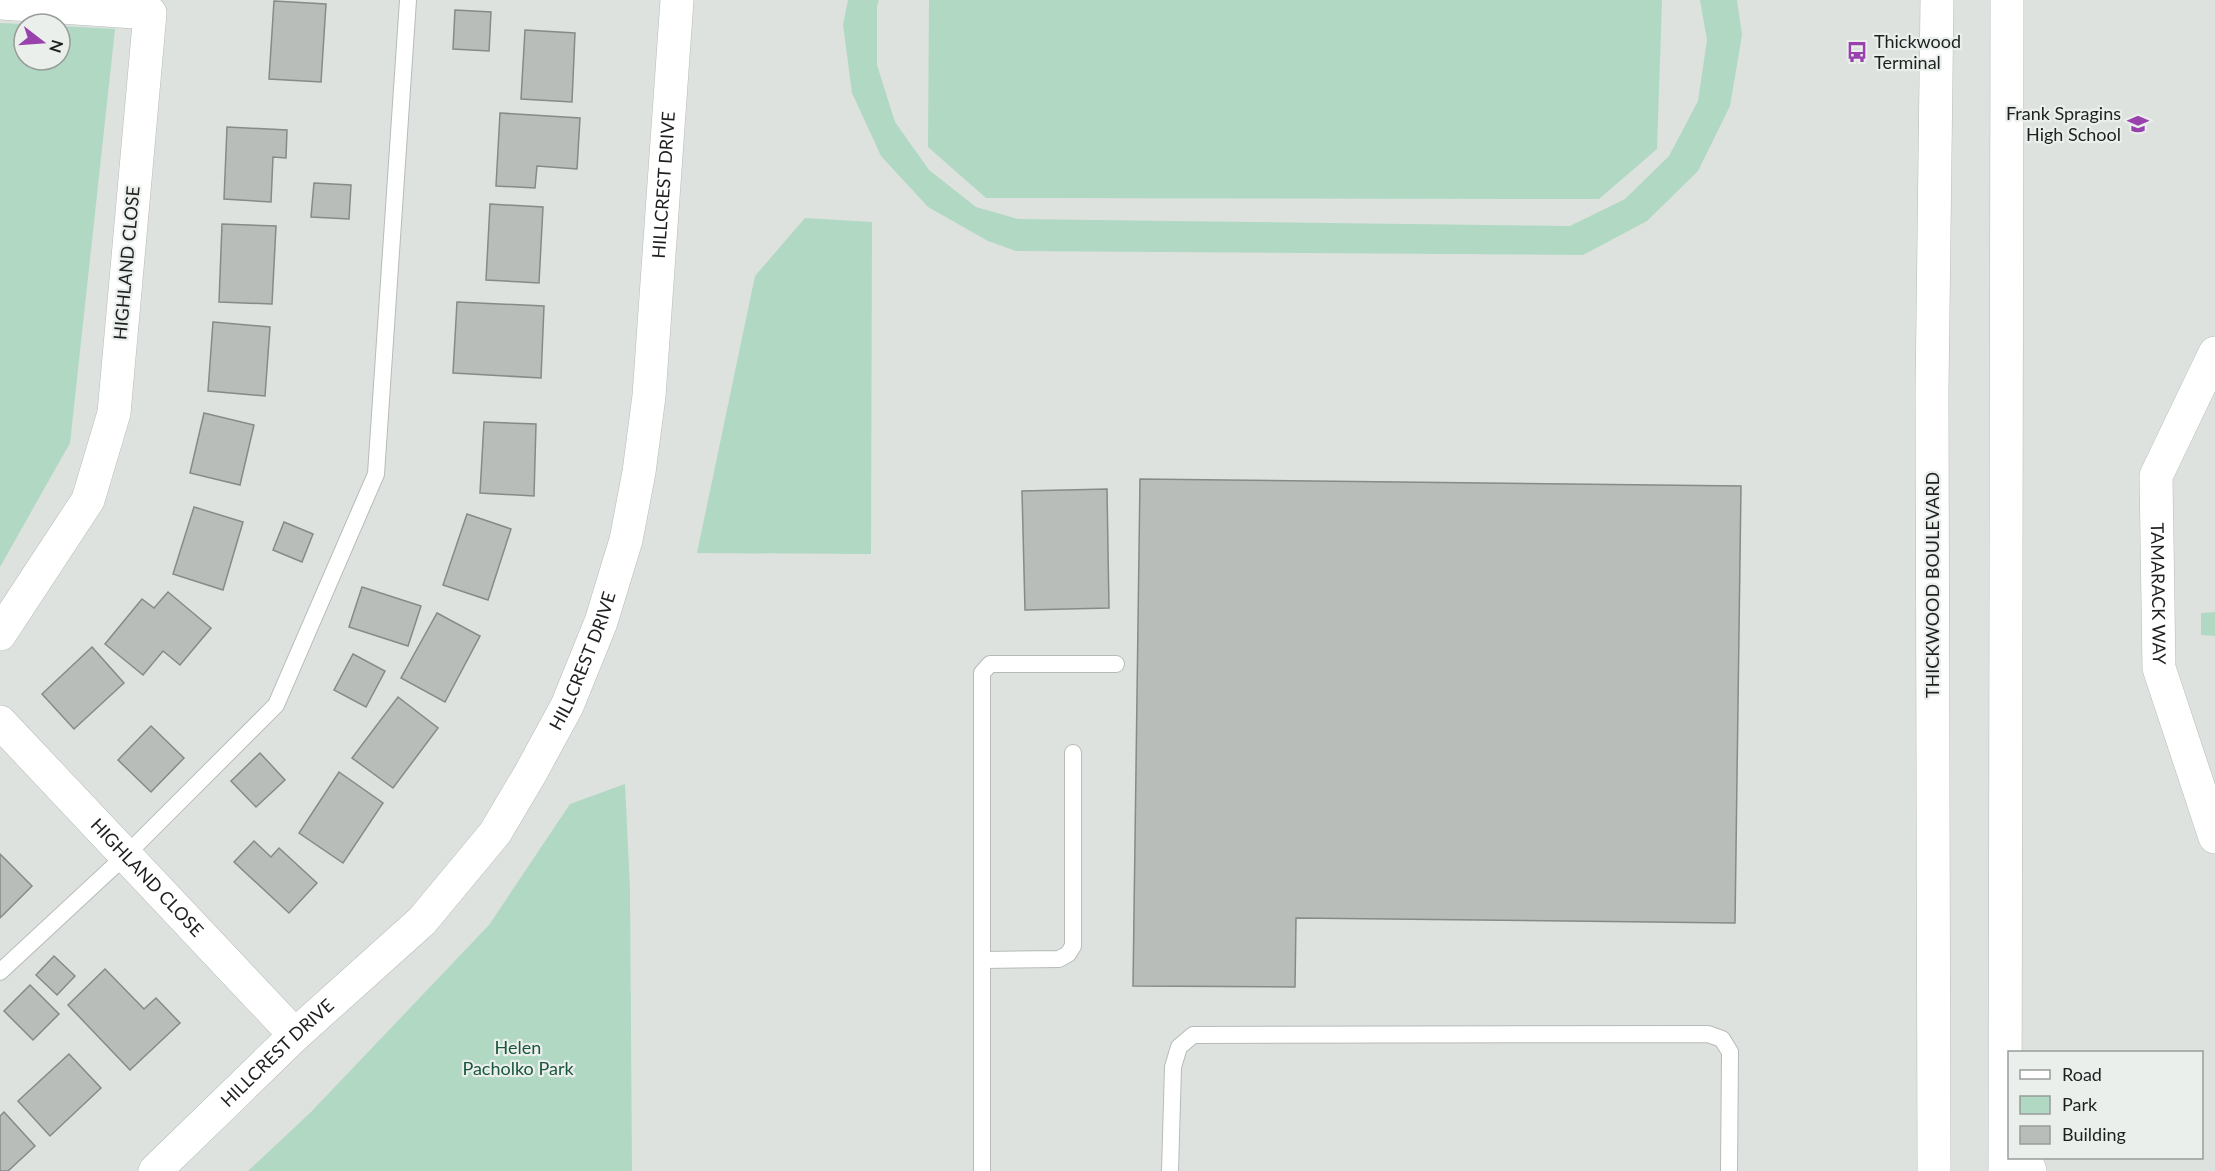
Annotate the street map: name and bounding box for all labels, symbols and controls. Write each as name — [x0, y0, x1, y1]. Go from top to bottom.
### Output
north arrow — [12, 12, 72, 72]
place label: Thickwood Terminal — [1874, 30, 1961, 73]
text: N — [46, 38, 68, 55]
bus stop icon: Thickwood Terminal — [1845, 40, 1869, 64]
place label: Frank Spragins High School — [2006, 102, 2121, 145]
street label: HILLCREST DRIVE — [647, 111, 679, 259]
school or university icon: Frank Spragins High School — [2126, 112, 2150, 136]
street label: HIGHLAND CLOSE — [108, 185, 144, 341]
street label: THICKWOOD BOULEVARD — [1921, 472, 1943, 698]
street label: TAMARACK WAY — [2147, 522, 2171, 665]
street label: HILLCREST DRIVE — [544, 589, 620, 734]
street label: HIGHLAND CLOSE — [87, 813, 208, 941]
street label: HILLCREST DRIVE — [216, 994, 338, 1111]
park label: Helen Pacholko Park — [462, 1036, 574, 1079]
legend — [2008, 1051, 2203, 1159]
text: Road — [2062, 1063, 2102, 1085]
text: Park — [2062, 1093, 2098, 1115]
text: Building — [2062, 1123, 2126, 1145]

